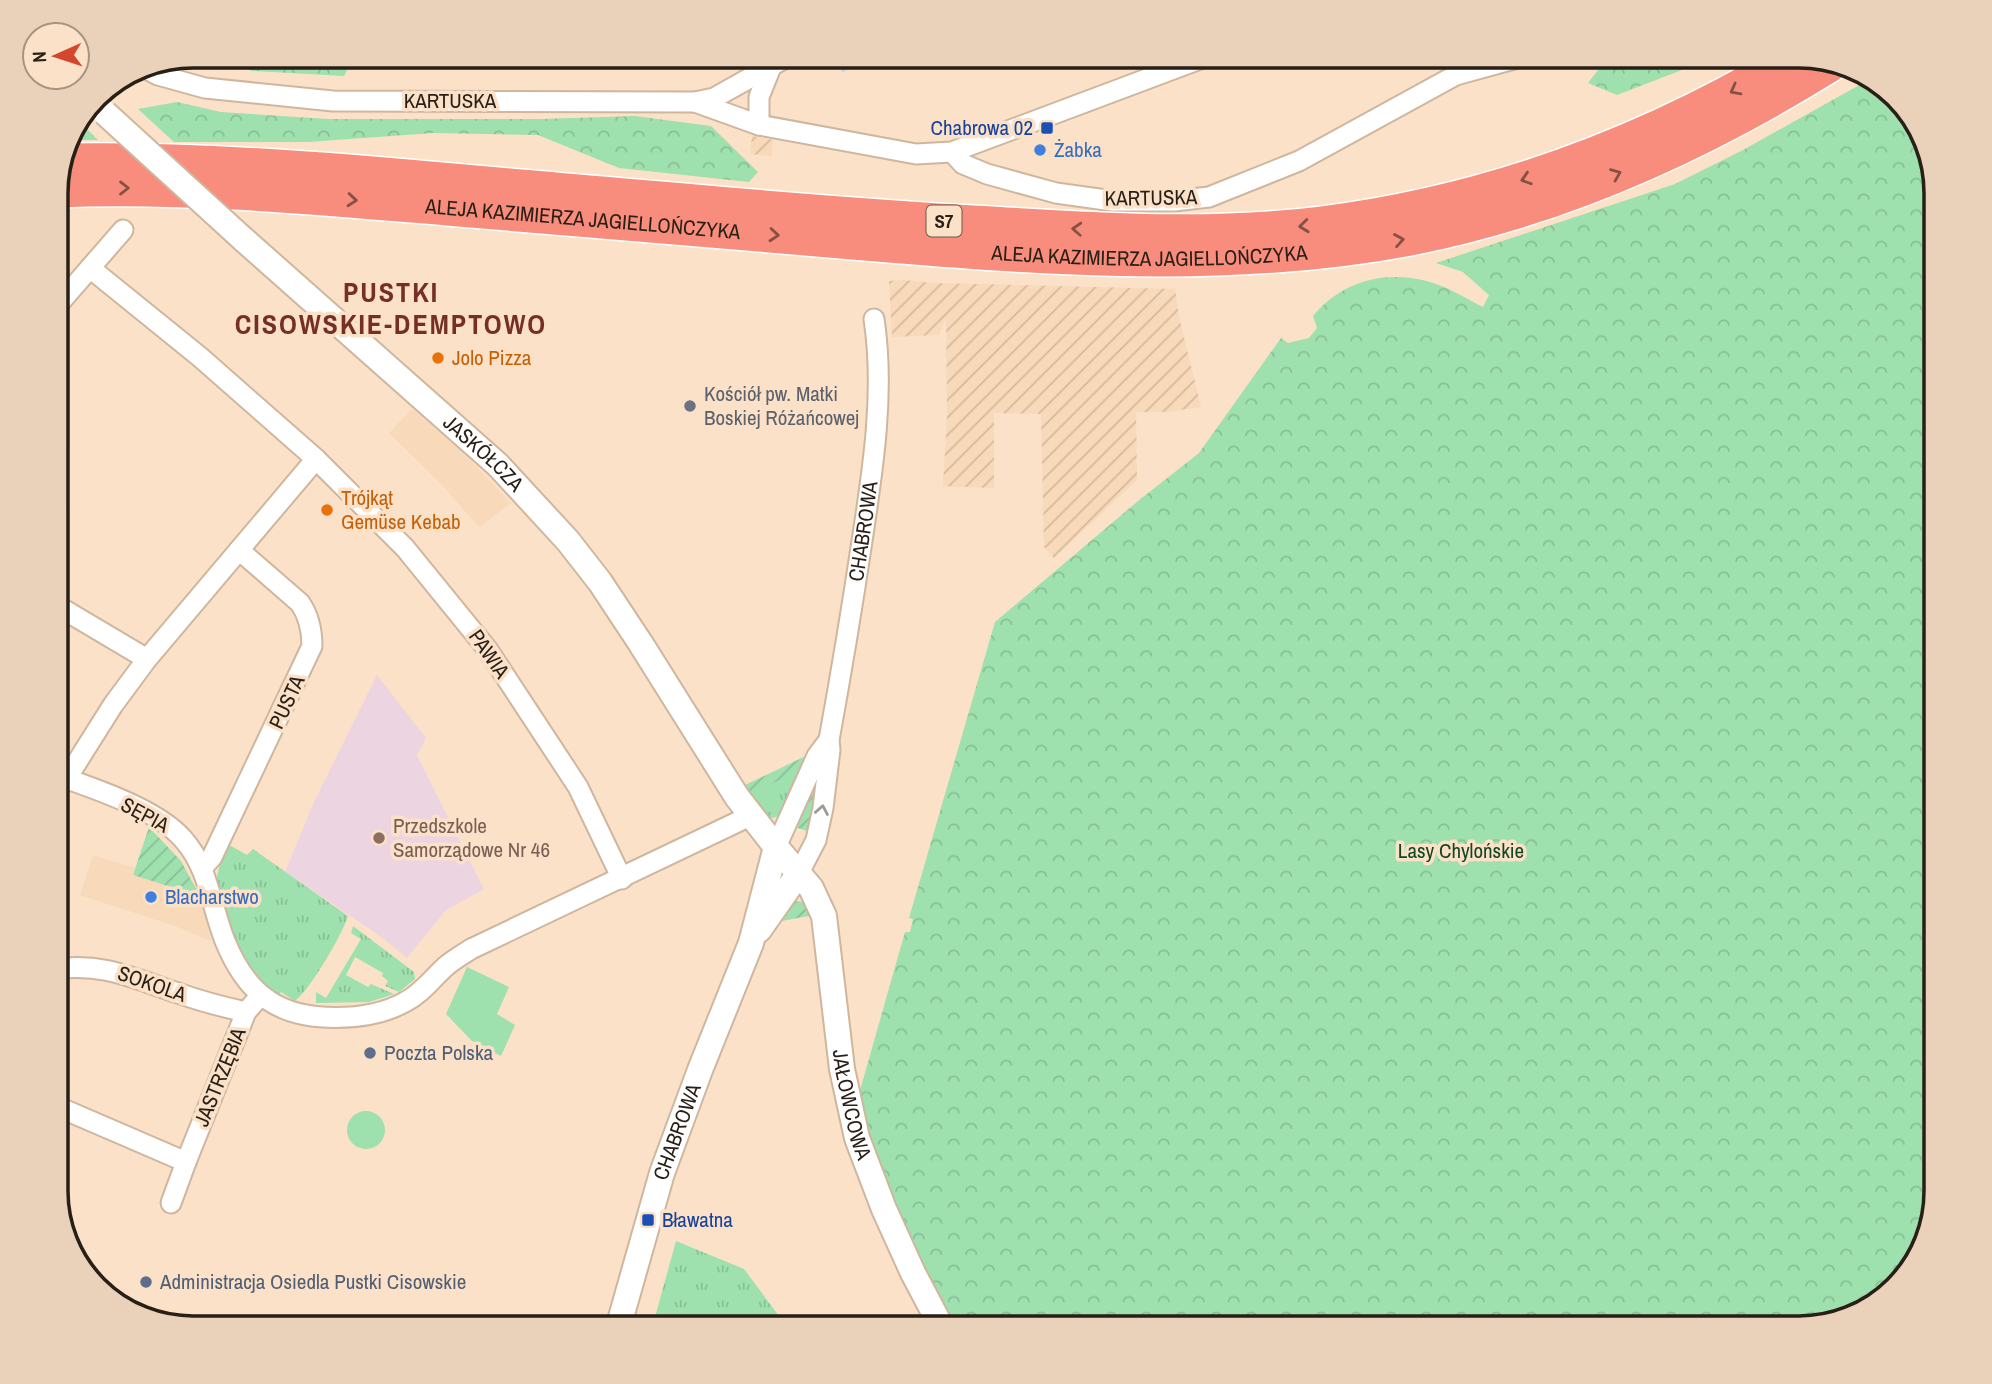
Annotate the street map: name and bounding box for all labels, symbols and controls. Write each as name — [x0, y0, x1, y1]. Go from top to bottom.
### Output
north arrow — [21, 21, 91, 91]
text: N — [26, 51, 52, 63]
one-way arrow — [1730, 82, 1742, 95]
street label: KARTUSKA — [404, 86, 497, 115]
place label: Chabrowa 02 — [931, 113, 1033, 142]
marker: Chabrowa 02 — [1039, 120, 1055, 136]
place label: Żabka — [1054, 135, 1102, 164]
marker: Żabka — [1032, 142, 1048, 158]
one-way arrow — [1610, 169, 1622, 183]
one-way arrow — [1521, 171, 1533, 185]
one-way arrow — [120, 180, 130, 196]
street label: KARTUSKA — [1104, 182, 1198, 213]
street label: ALEJA KAZIMIERZA JAGIELLOŃCZYKA — [423, 191, 742, 246]
one-way arrow — [346, 192, 357, 207]
road number: S7 — [926, 206, 962, 236]
one-way arrow — [1298, 218, 1309, 233]
one-way arrow — [1071, 221, 1082, 236]
one-way arrow — [768, 227, 779, 242]
one-way arrow — [1393, 233, 1405, 248]
street label: ALEJA KAZIMIERZA JAGIELLOŃCZYKA — [990, 238, 1309, 273]
district label: PUSTKI CISOWSKIE-DEMPTOWO — [235, 273, 547, 343]
place label: Jolo Pizza — [452, 343, 532, 372]
marker: Jolo Pizza — [430, 350, 446, 366]
place label: Kościół pw. Matki Boskiej Różańcowej — [704, 379, 859, 432]
marker: Kościół pw. Matki Boskiej Różańcowej — [682, 398, 698, 414]
street label: JASKÓŁCZA — [437, 408, 531, 498]
street label: CHABROWA — [841, 479, 885, 583]
place label: Trójkąt Gemüse Kebab — [341, 483, 461, 536]
marker: Trójkąt Gemüse Kebab — [319, 502, 335, 518]
street label: PAWIA — [462, 623, 517, 684]
street label: PUSTA — [262, 670, 312, 733]
street label: SĘPIA — [116, 790, 175, 840]
one-way arrow — [814, 804, 829, 816]
place label: Przedszkole Samorządowe Nr 46 — [393, 811, 550, 864]
marker: Przedszkole Samorządowe Nr 46 — [371, 830, 387, 846]
park label: Lasy Chylońskie — [1398, 836, 1524, 865]
place label: Blacharstwo — [165, 882, 259, 911]
marker: Blacharstwo — [143, 889, 159, 905]
street label: SOKOLA — [114, 958, 191, 1009]
street label: JASTRZĘBIA — [187, 1023, 253, 1131]
place label: Poczta Polska — [384, 1038, 494, 1067]
marker: Poczta Polska — [362, 1045, 378, 1061]
street label: JAŁOWCOWA — [826, 1048, 879, 1164]
street label: CHABROWA — [646, 1079, 708, 1183]
place label: Bławatna — [662, 1205, 733, 1234]
marker: Bławatna — [640, 1212, 656, 1228]
place label: Administracja Osiedla Pustki Cisowskie — [159, 1267, 466, 1296]
marker: Administracja Osiedla Pustki Cisowskie — [138, 1274, 154, 1290]

